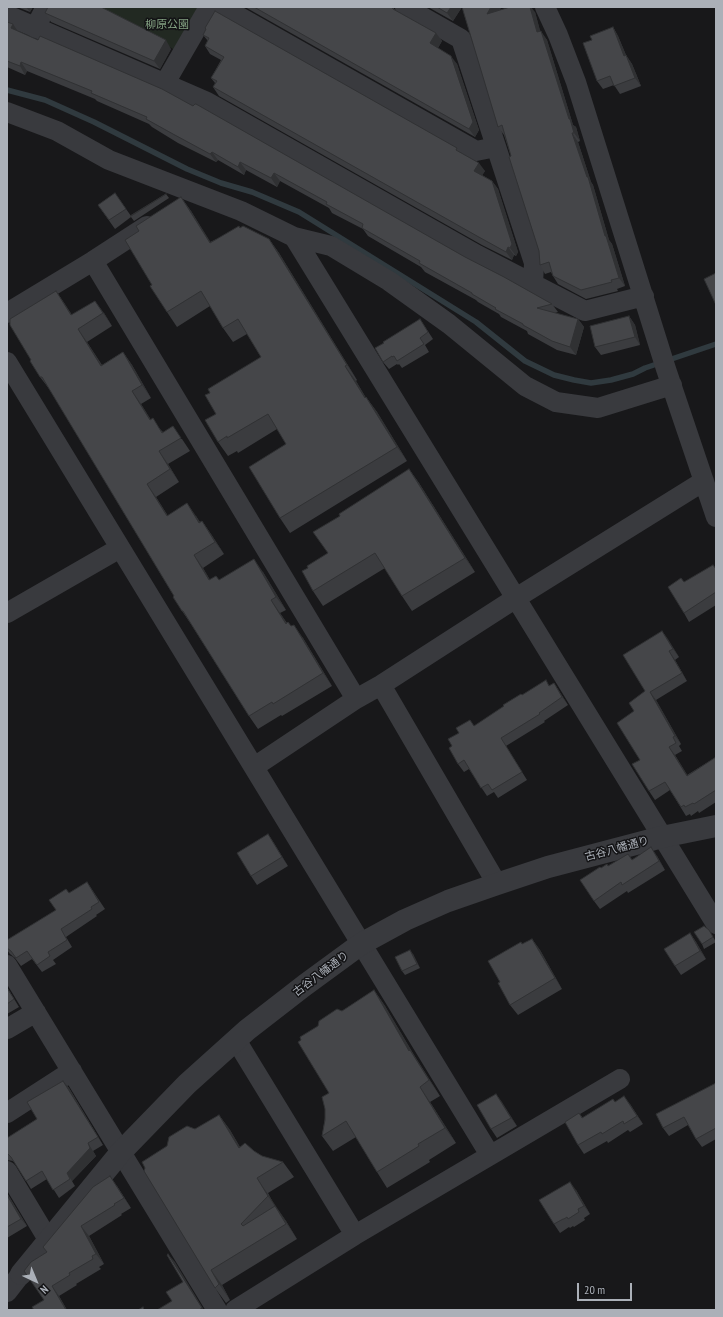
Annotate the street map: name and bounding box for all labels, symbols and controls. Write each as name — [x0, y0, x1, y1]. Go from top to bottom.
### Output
park label: 柳原公園 — [145, 18, 189, 32]
street label: 古谷八幡通り — [583, 834, 651, 864]
street label: 古谷八幡通り — [291, 949, 351, 999]
north arrow — [16, 1261, 56, 1301]
scale bar — [579, 1275, 634, 1301]
text: 20 m — [584, 1282, 605, 1297]
text: N — [37, 1283, 51, 1297]

